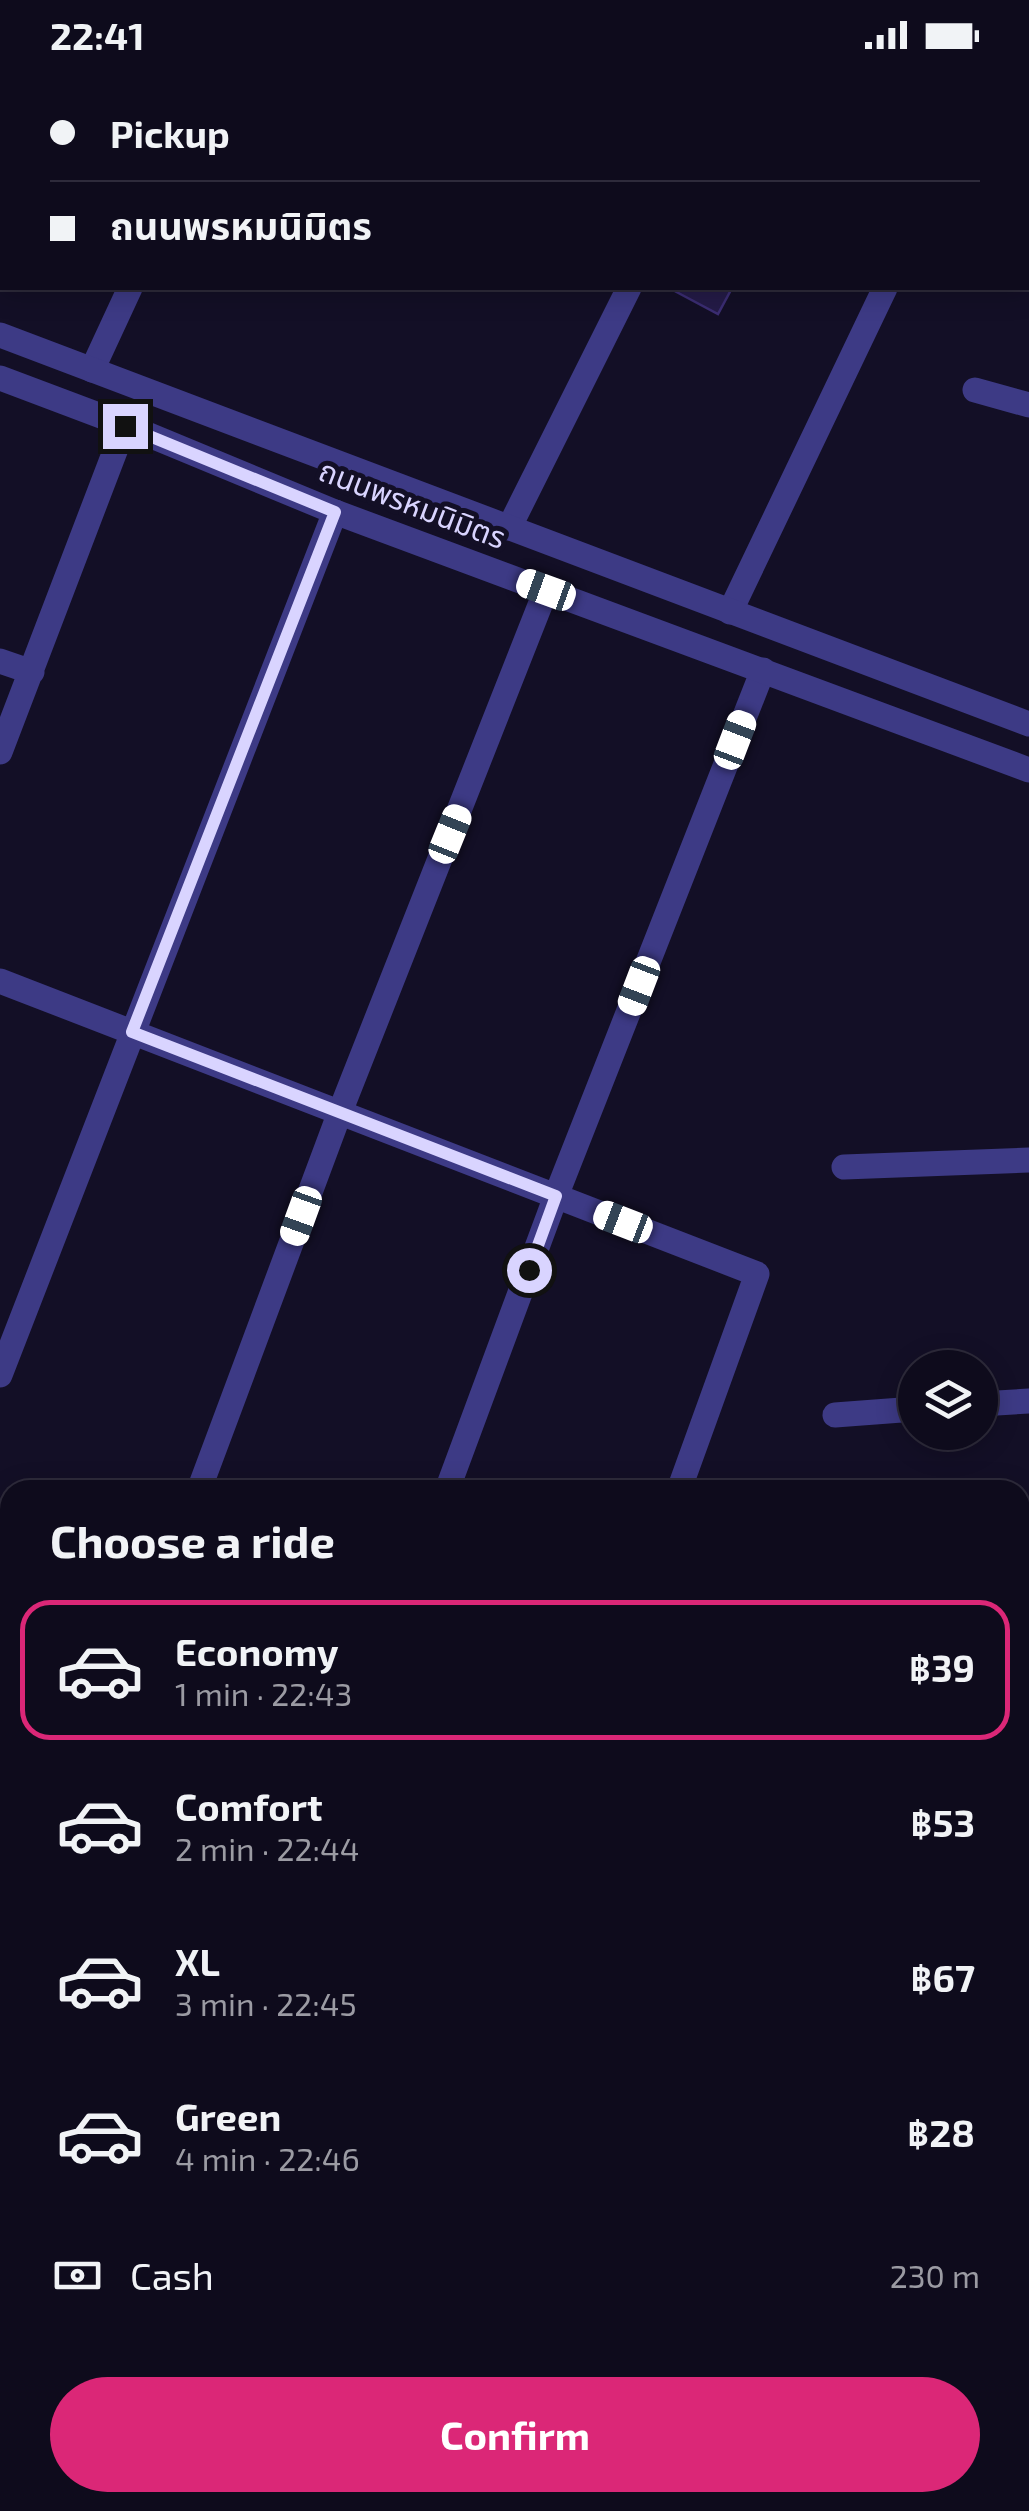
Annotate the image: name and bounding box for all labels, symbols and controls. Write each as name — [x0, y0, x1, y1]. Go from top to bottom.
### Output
text: 22:41 — [50, 12, 145, 58]
text: Pickup — [110, 110, 230, 156]
text: ถนนพรหมนิมิตร — [110, 202, 372, 248]
route end — [103, 404, 148, 449]
street label: ถนนพรหมนิมิตร — [314, 451, 511, 555]
car — [513, 566, 579, 614]
car — [710, 707, 760, 773]
car — [425, 801, 475, 867]
car — [614, 953, 664, 1019]
car — [277, 1183, 325, 1249]
car — [590, 1197, 656, 1247]
route start — [507, 1248, 552, 1293]
map controls — [898, 1350, 998, 1450]
button: layers — [898, 1350, 998, 1450]
text: Choose a ride — [50, 1513, 335, 1567]
icon: car — [55, 1625, 145, 1715]
text: Economy — [175, 1628, 339, 1674]
text: ฿39 — [909, 1644, 975, 1690]
text: 1 min · 22:43 — [175, 1674, 352, 1712]
icon: car — [55, 1780, 145, 1870]
text: Comfort — [175, 1783, 323, 1829]
text: ฿53 — [910, 1799, 975, 1845]
text: 2 min · 22:44 — [175, 1829, 359, 1867]
icon: car — [55, 1935, 145, 2025]
text: XL — [175, 1938, 220, 1984]
text: ฿67 — [910, 1954, 975, 2000]
text: 3 min · 22:45 — [175, 1984, 357, 2022]
icon: car — [55, 2090, 145, 2180]
text: Green — [175, 2093, 281, 2139]
text: ฿28 — [907, 2109, 975, 2155]
text: 4 min · 22:46 — [175, 2139, 360, 2177]
icon: cash — [50, 2248, 105, 2303]
text: Cash — [130, 2252, 214, 2298]
text: 230 m — [890, 2256, 980, 2294]
button: Confirm — [50, 2377, 980, 2492]

